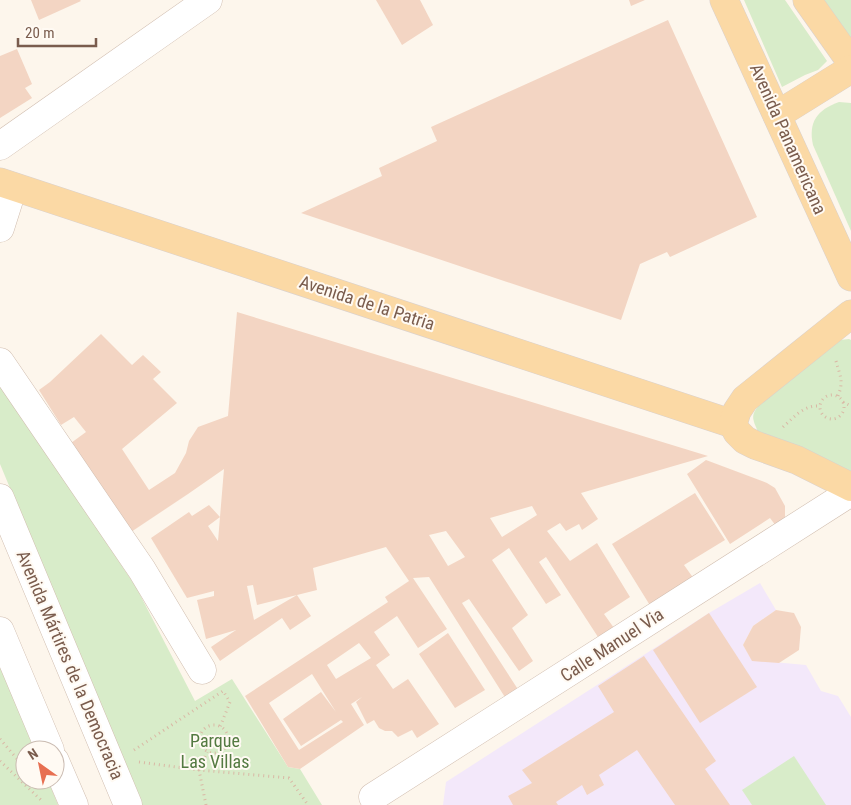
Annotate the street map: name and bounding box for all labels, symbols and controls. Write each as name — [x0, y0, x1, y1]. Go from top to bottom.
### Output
scale bar — [18, 15, 95, 47]
text: 20 m — [25, 24, 55, 42]
street label: Avenida Panamericana — [746, 60, 831, 217]
street label: Avenida de la Patria — [297, 271, 437, 334]
street label: Avenida Mártires de la Democracia — [13, 547, 128, 783]
street label: Calle Manuel Via — [556, 603, 667, 686]
park label: Parque Las Villas — [181, 730, 249, 772]
north arrow — [15, 740, 65, 790]
text: N — [25, 745, 41, 763]

